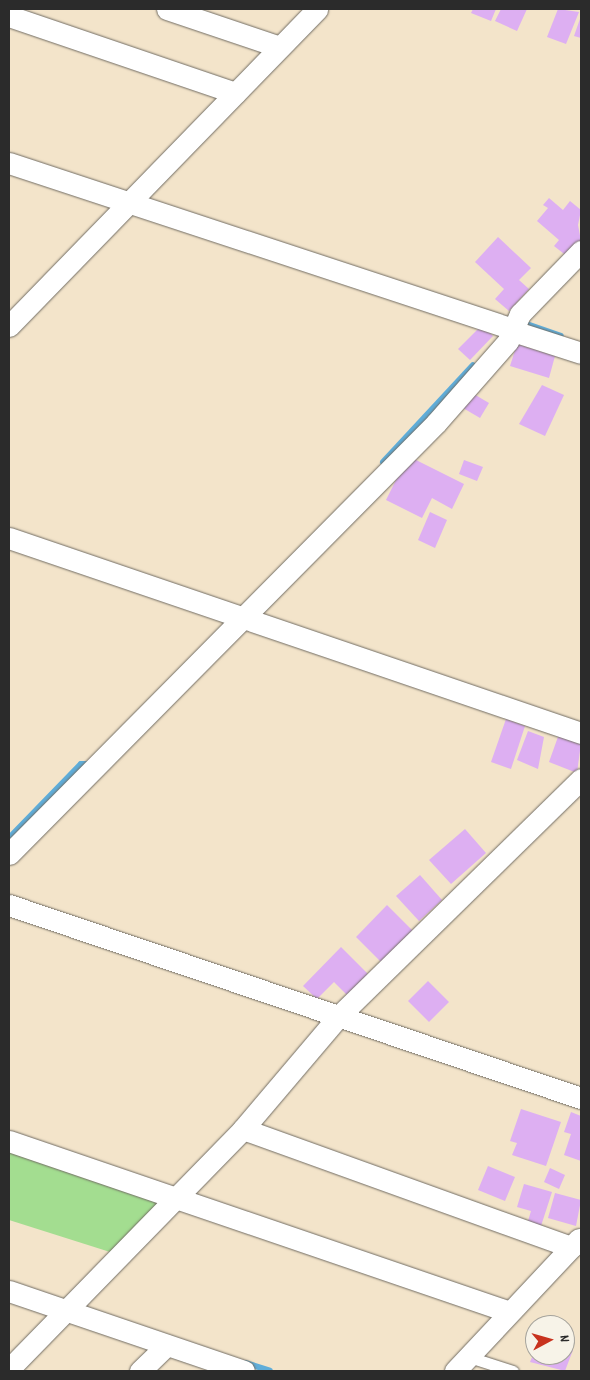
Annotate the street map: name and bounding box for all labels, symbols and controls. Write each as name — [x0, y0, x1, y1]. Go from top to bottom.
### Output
north arrow — [525, 1315, 575, 1365]
text: N — [554, 1334, 574, 1343]

